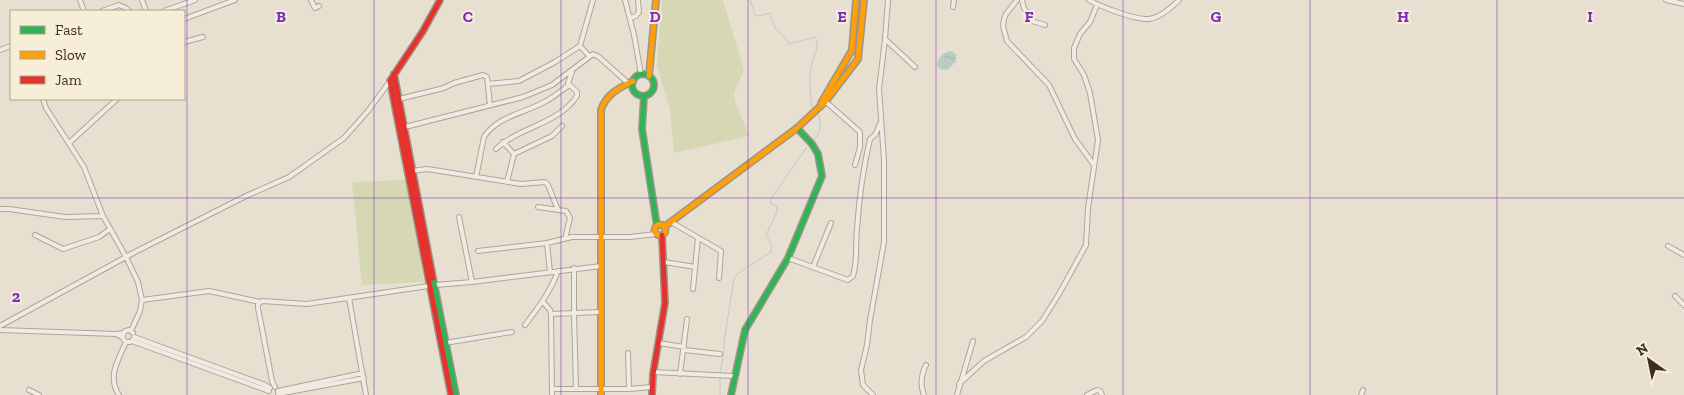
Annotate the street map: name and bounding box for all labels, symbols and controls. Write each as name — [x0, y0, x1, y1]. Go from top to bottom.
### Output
text: B — [276, 7, 286, 26]
text: C — [463, 7, 473, 26]
text: D — [649, 7, 661, 26]
text: E — [837, 7, 847, 26]
text: F — [1024, 7, 1034, 26]
text: G — [1211, 7, 1222, 26]
text: H — [1397, 7, 1409, 26]
text: I — [1587, 7, 1593, 26]
legend — [10, 10, 185, 100]
text: Fast — [55, 21, 83, 39]
text: Slow — [55, 46, 87, 64]
text: Jam — [55, 71, 82, 89]
text: 2 — [12, 287, 21, 306]
north arrow — [1624, 335, 1674, 385]
text: N — [1633, 339, 1652, 360]

